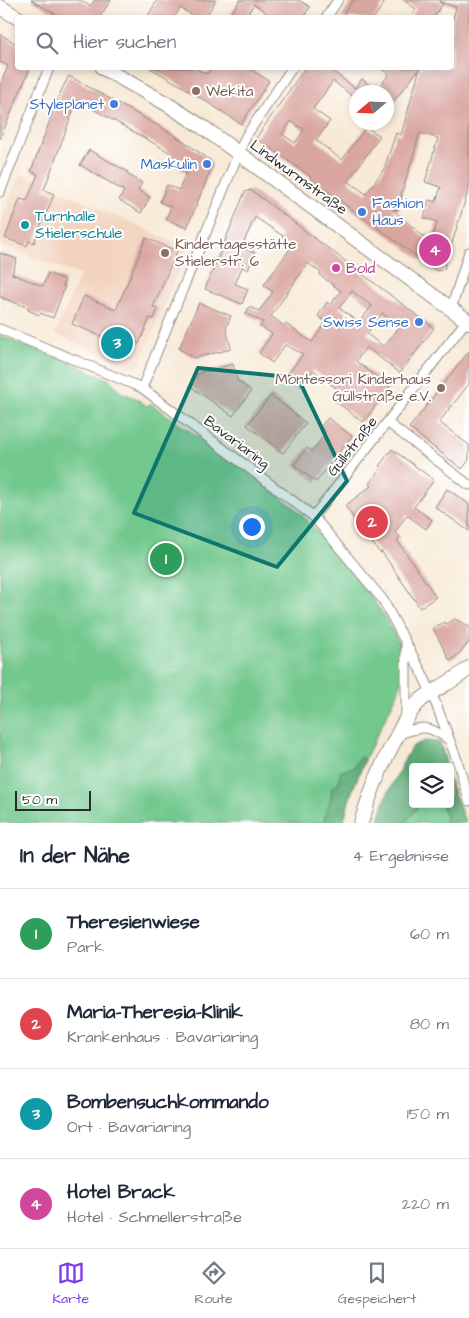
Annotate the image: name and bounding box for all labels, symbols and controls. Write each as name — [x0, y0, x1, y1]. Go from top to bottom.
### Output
search box — [15, 15, 454, 70]
icon: search — [33, 29, 61, 57]
text: Hier suchen — [73, 29, 176, 56]
place label: Wekita — [206, 81, 254, 102]
marker: Wekita — [190, 85, 202, 97]
north arrow — [349, 85, 394, 130]
place label: Styleplanet — [30, 94, 104, 116]
marker: Styleplanet — [108, 98, 120, 110]
street label: Lindwurmstraße — [246, 135, 352, 220]
place label: Maskulin — [140, 154, 197, 175]
marker: Maskulin — [201, 158, 213, 170]
place label: Fashion Haus — [372, 193, 424, 231]
place label: Turnhalle Stielerschule — [35, 206, 122, 244]
marker: Fashion Haus — [356, 206, 368, 218]
marker: Turnhalle Stielerschule — [19, 219, 31, 231]
pin: 4 — [419, 231, 451, 269]
place label: Kindertagesstätte Stielerstr. 6 — [175, 234, 296, 272]
marker: Kindertagesstätte Stielerstr. 6 — [159, 247, 171, 259]
place label: Bold — [346, 258, 375, 279]
marker: Bold — [330, 262, 342, 274]
place label: Swiss Sense — [323, 312, 409, 333]
marker: Swiss Sense — [413, 316, 425, 328]
pin: 3 — [101, 324, 133, 362]
place label: Montessori Kinderhaus Güllstraße e.V. — [275, 369, 431, 407]
marker: Montessori Kinderhaus Güllstraße e.V. — [435, 382, 447, 394]
street label: Bavariaring — [199, 411, 274, 475]
street label: Güllstraße — [322, 412, 383, 481]
pin: 2 — [356, 503, 388, 541]
your location — [239, 514, 265, 540]
pin: 1 — [150, 540, 182, 578]
map controls — [409, 763, 454, 808]
button: layers — [409, 763, 454, 808]
scale bar — [15, 788, 91, 811]
text: 50 m — [22, 790, 57, 810]
text: In der Nähe — [20, 841, 130, 870]
text: 4 Ergebnisse — [352, 845, 449, 867]
text: Theresienwiese — [67, 909, 200, 936]
text: 1 — [35, 923, 37, 945]
text: 60 m — [410, 923, 449, 945]
text: Park — [67, 936, 104, 958]
text: Maria-Theresia-Klinik — [67, 999, 243, 1026]
text: 2 — [31, 1013, 41, 1035]
text: 80 m — [410, 1013, 449, 1035]
text: Krankenhaus · Bavariaring — [67, 1026, 258, 1048]
text: Bombensuchkommando — [67, 1089, 269, 1116]
text: 3 — [32, 1103, 40, 1125]
text: 150 m — [407, 1103, 449, 1125]
text: Ort · Bavariaring — [67, 1116, 191, 1138]
text: Hotel Brack — [67, 1179, 175, 1206]
text: 4 — [31, 1193, 41, 1215]
text: 220 m — [402, 1193, 449, 1215]
text: Hotel · Schmellerstraße — [67, 1206, 242, 1228]
tab: Karte — [53, 1259, 89, 1309]
tab: Route — [194, 1259, 233, 1309]
tab: Gespeichert — [338, 1259, 416, 1309]

